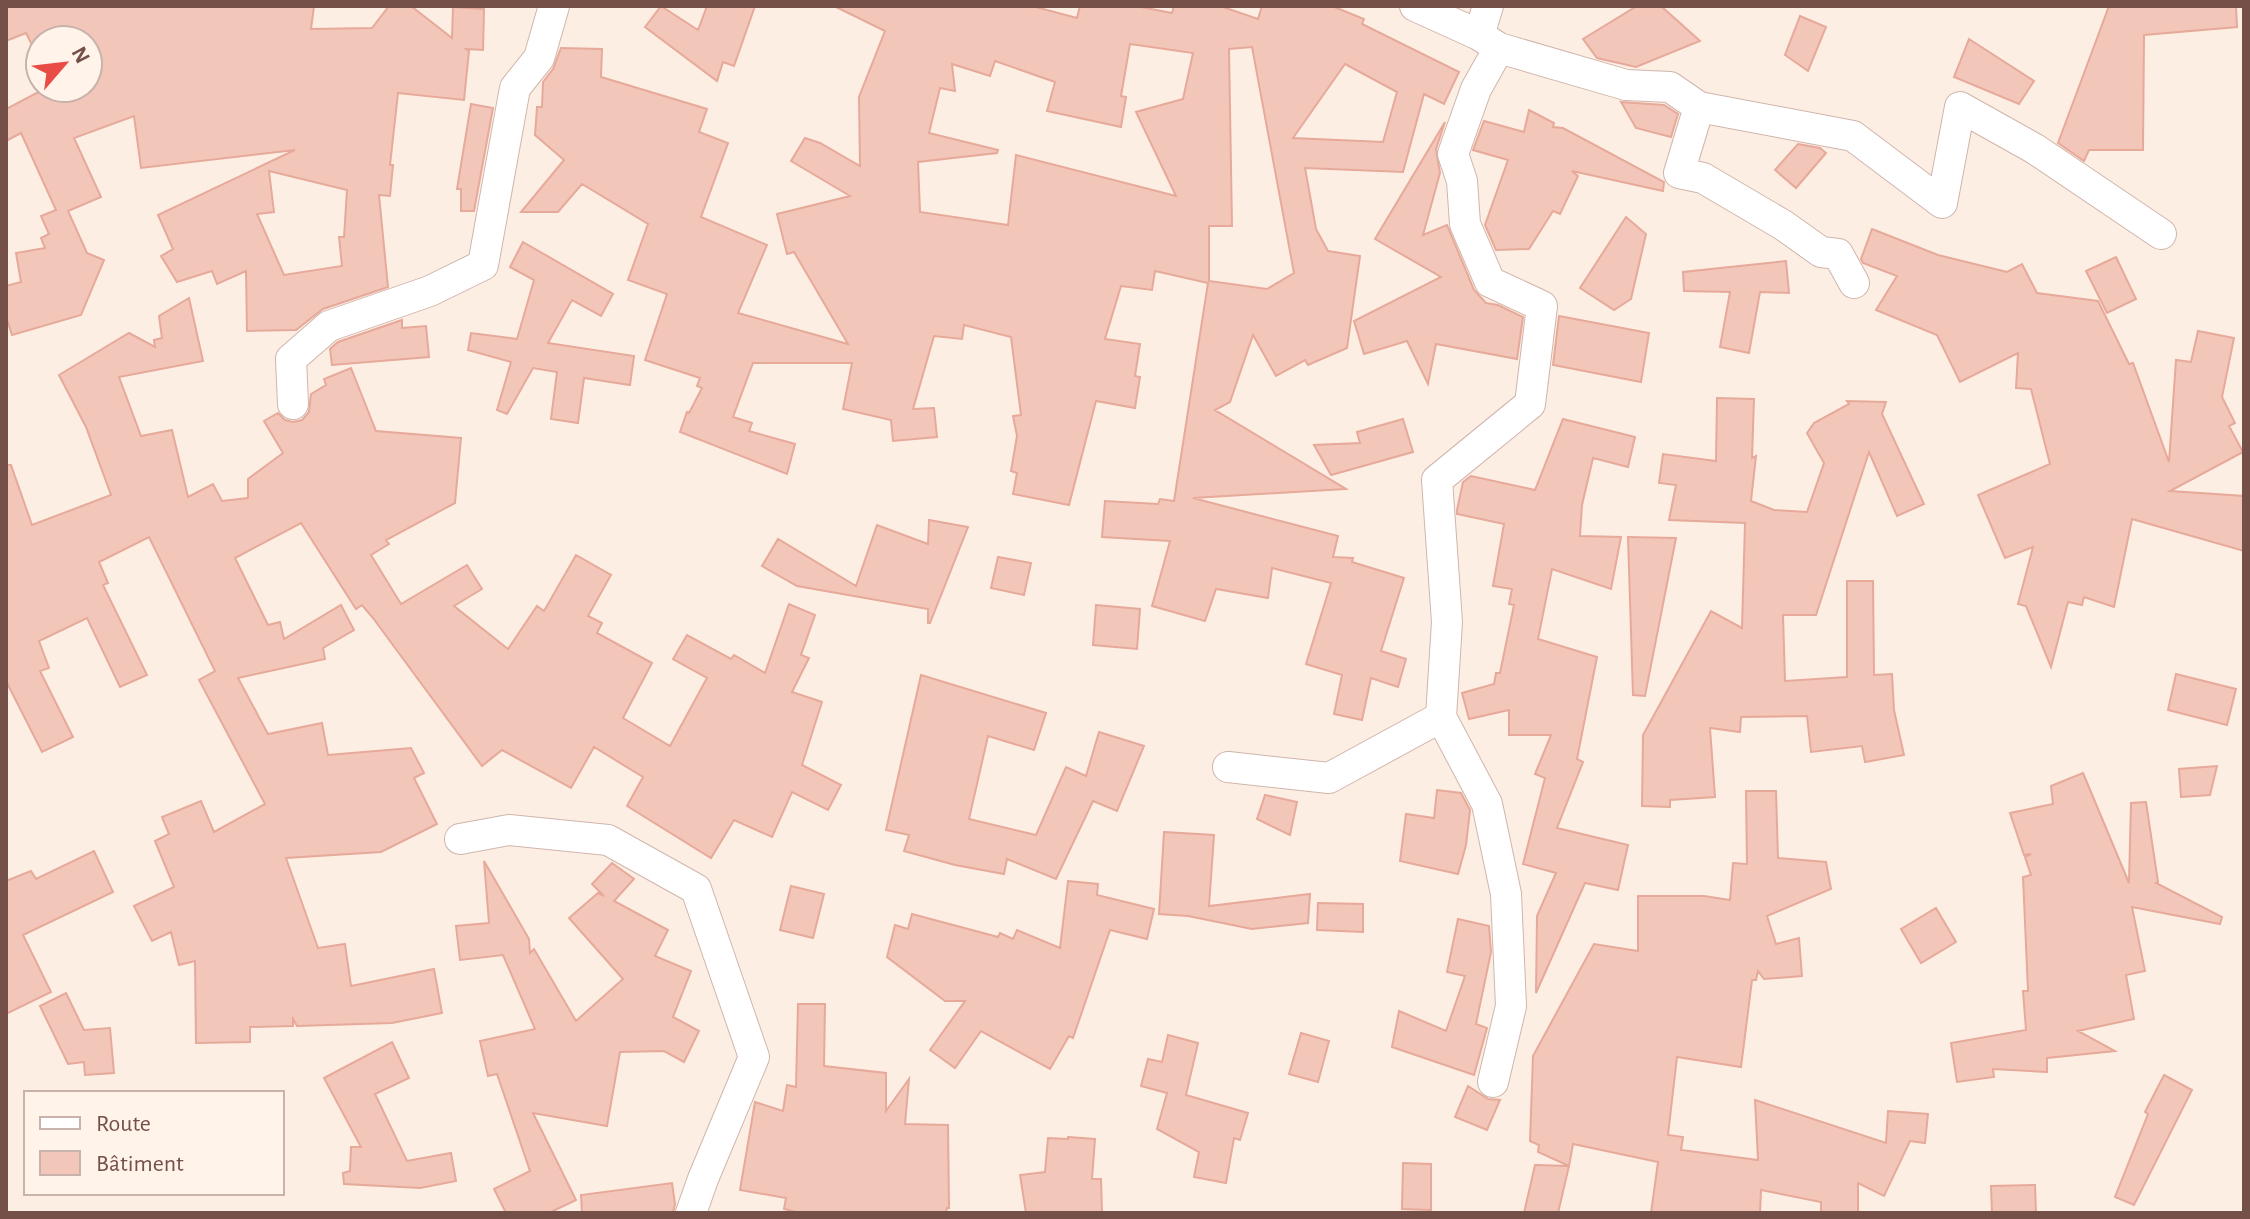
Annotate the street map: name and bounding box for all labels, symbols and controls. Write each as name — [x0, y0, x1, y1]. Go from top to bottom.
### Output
north arrow — [24, 24, 104, 104]
text: N — [67, 43, 94, 67]
legend — [24, 1091, 284, 1195]
text: Route — [96, 1112, 151, 1136]
text: Bâtiment — [96, 1152, 184, 1176]

